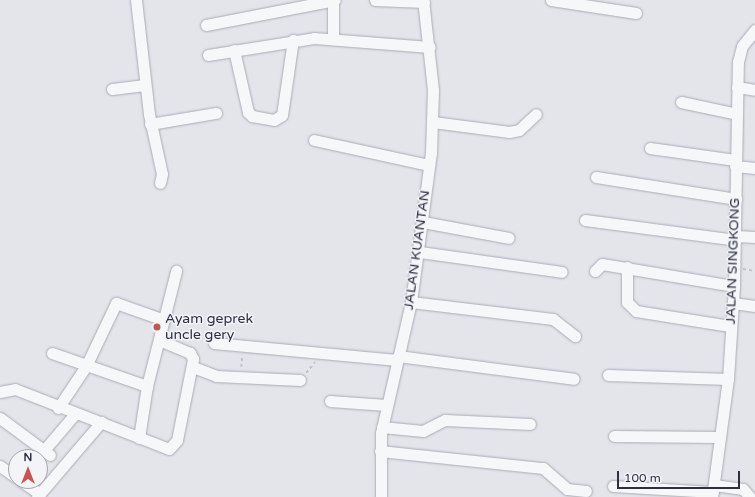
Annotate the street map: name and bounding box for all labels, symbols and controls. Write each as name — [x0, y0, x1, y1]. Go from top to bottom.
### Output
street label: JALAN KUANTAN — [400, 189, 434, 311]
street label: JALAN SINGKONG — [722, 197, 744, 325]
place label: Ayam geprek uncle gery — [165, 311, 253, 344]
marker: Ayam geprek uncle gery — [152, 322, 162, 332]
north arrow — [8, 449, 48, 489]
text: N — [24, 451, 32, 464]
scale bar — [619, 463, 742, 489]
text: 100 m — [624, 471, 661, 485]

